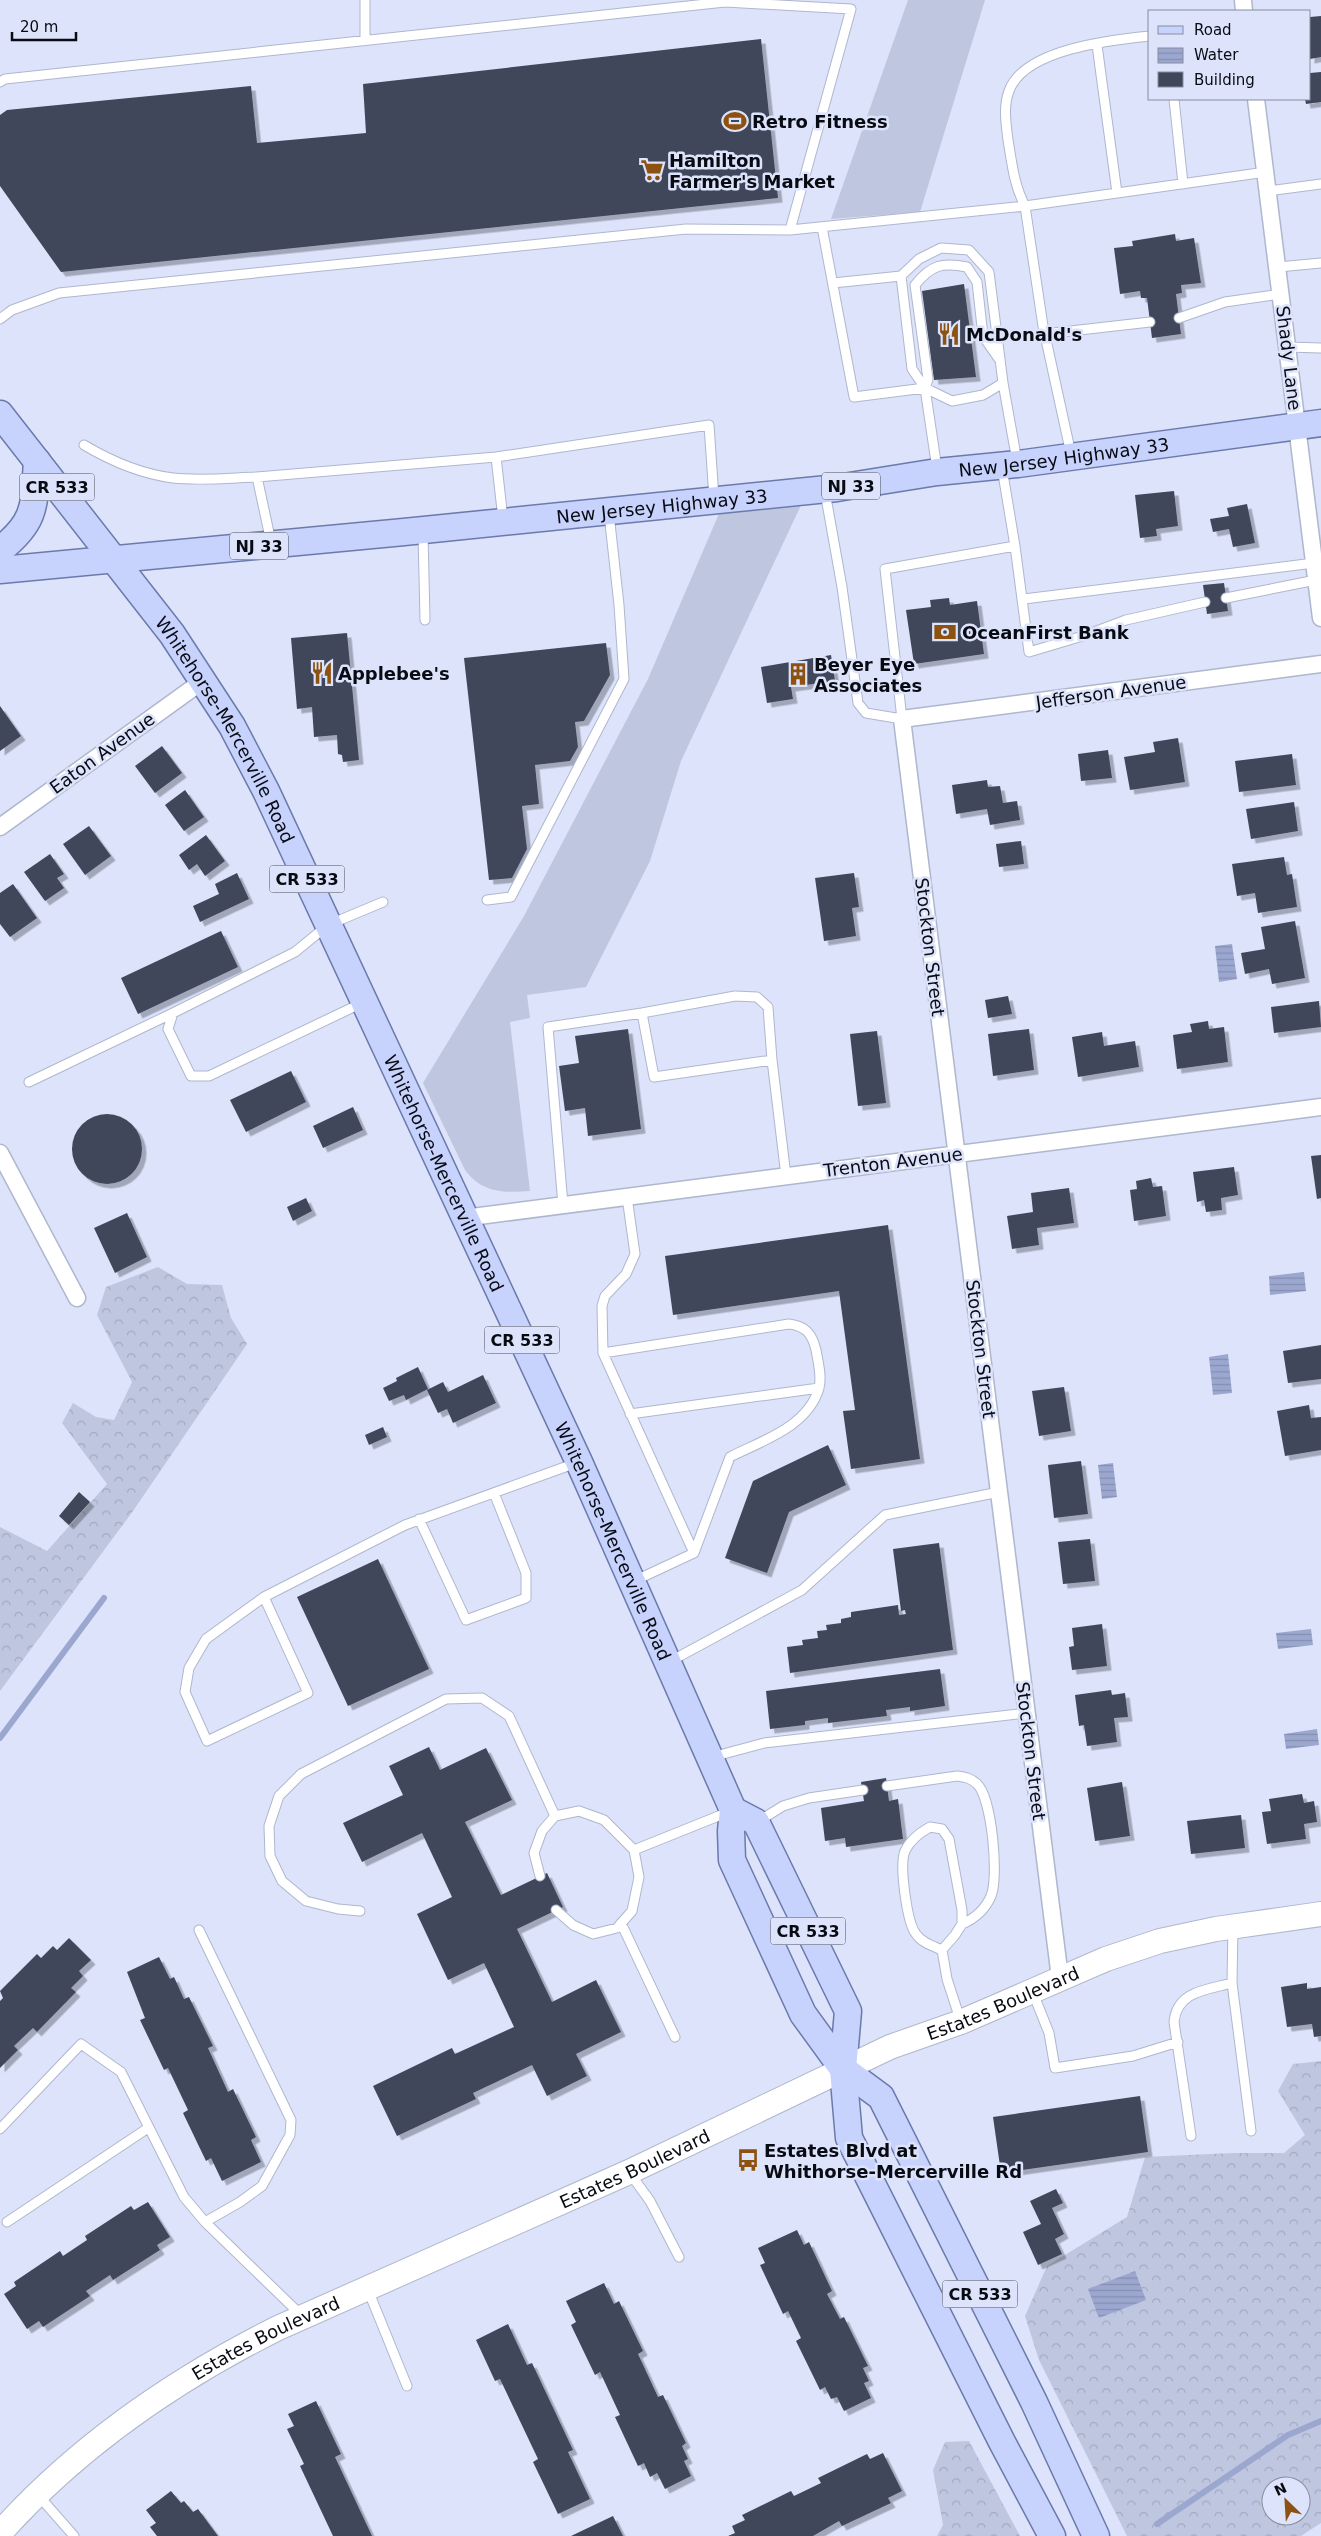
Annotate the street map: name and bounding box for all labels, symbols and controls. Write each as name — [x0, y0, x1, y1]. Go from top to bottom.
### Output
scale bar — [12, 10, 76, 42]
legend — [1148, 10, 1311, 100]
text: 20 m — [20, 18, 58, 36]
text: Road — [1194, 21, 1232, 39]
text: Water — [1194, 46, 1239, 64]
text: Building — [1194, 71, 1255, 89]
sports icon: Retro Fitness — [722, 108, 748, 134]
place label: Retro Fitness — [752, 111, 888, 132]
place label: Hamilton Farmer's Market — [669, 150, 835, 192]
supermarket icon: Hamilton Farmer's Market — [639, 157, 665, 183]
street label: Shady Lane — [1272, 305, 1306, 411]
restaurant icon: McDonald's — [936, 321, 962, 347]
place label: McDonald's — [966, 324, 1082, 345]
street label: New Jersey Highway 33 — [958, 433, 1170, 480]
road number: NJ 33 — [822, 472, 880, 500]
road number: CR 533 — [20, 474, 94, 501]
street label: New Jersey Highway 33 — [555, 485, 768, 527]
road number: NJ 33 — [230, 532, 288, 560]
street label: Whitehorse-Mercerville Road — [152, 612, 299, 846]
bank icon: OceanFirst Bank — [932, 619, 958, 645]
place label: OceanFirst Bank — [962, 622, 1130, 643]
place label: Beyer Eye Associates — [814, 654, 922, 696]
restaurant icon: Applebee's — [309, 660, 335, 686]
building icon: Beyer Eye Associates — [785, 661, 811, 687]
place label: Applebee's — [338, 663, 450, 684]
street label: Jefferson Avenue — [1033, 671, 1188, 713]
street label: Eaton Avenue — [45, 708, 159, 798]
road number: CR 533 — [270, 866, 344, 892]
street label: Stockton Street — [911, 876, 949, 1018]
street label: Whitehorse-Mercerville Road — [380, 1051, 508, 1295]
street label: Trenton Avenue — [821, 1143, 964, 1181]
street label: Stockton Street — [962, 1278, 1000, 1420]
road number: CR 533 — [484, 1326, 560, 1354]
street label: Whitehorse-Mercerville Road — [551, 1418, 676, 1663]
street label: Stockton Street — [1012, 1680, 1050, 1822]
road number: CR 533 — [770, 1918, 846, 1944]
street label: Estates Boulevard — [924, 1962, 1082, 2044]
street label: Estates Boulevard — [556, 2124, 713, 2212]
place label: Estates Blvd at Whithorse-Mercerville Rd — [764, 2140, 1022, 2182]
bus stop icon: Estates Blvd at Whithorse-Mercerville Rd — [735, 2147, 761, 2173]
road number: CR 533 — [942, 2280, 1018, 2308]
street label: Estates Boulevard — [188, 2292, 343, 2384]
north arrow — [1261, 2476, 1311, 2526]
text: N — [1272, 2479, 1289, 2499]

